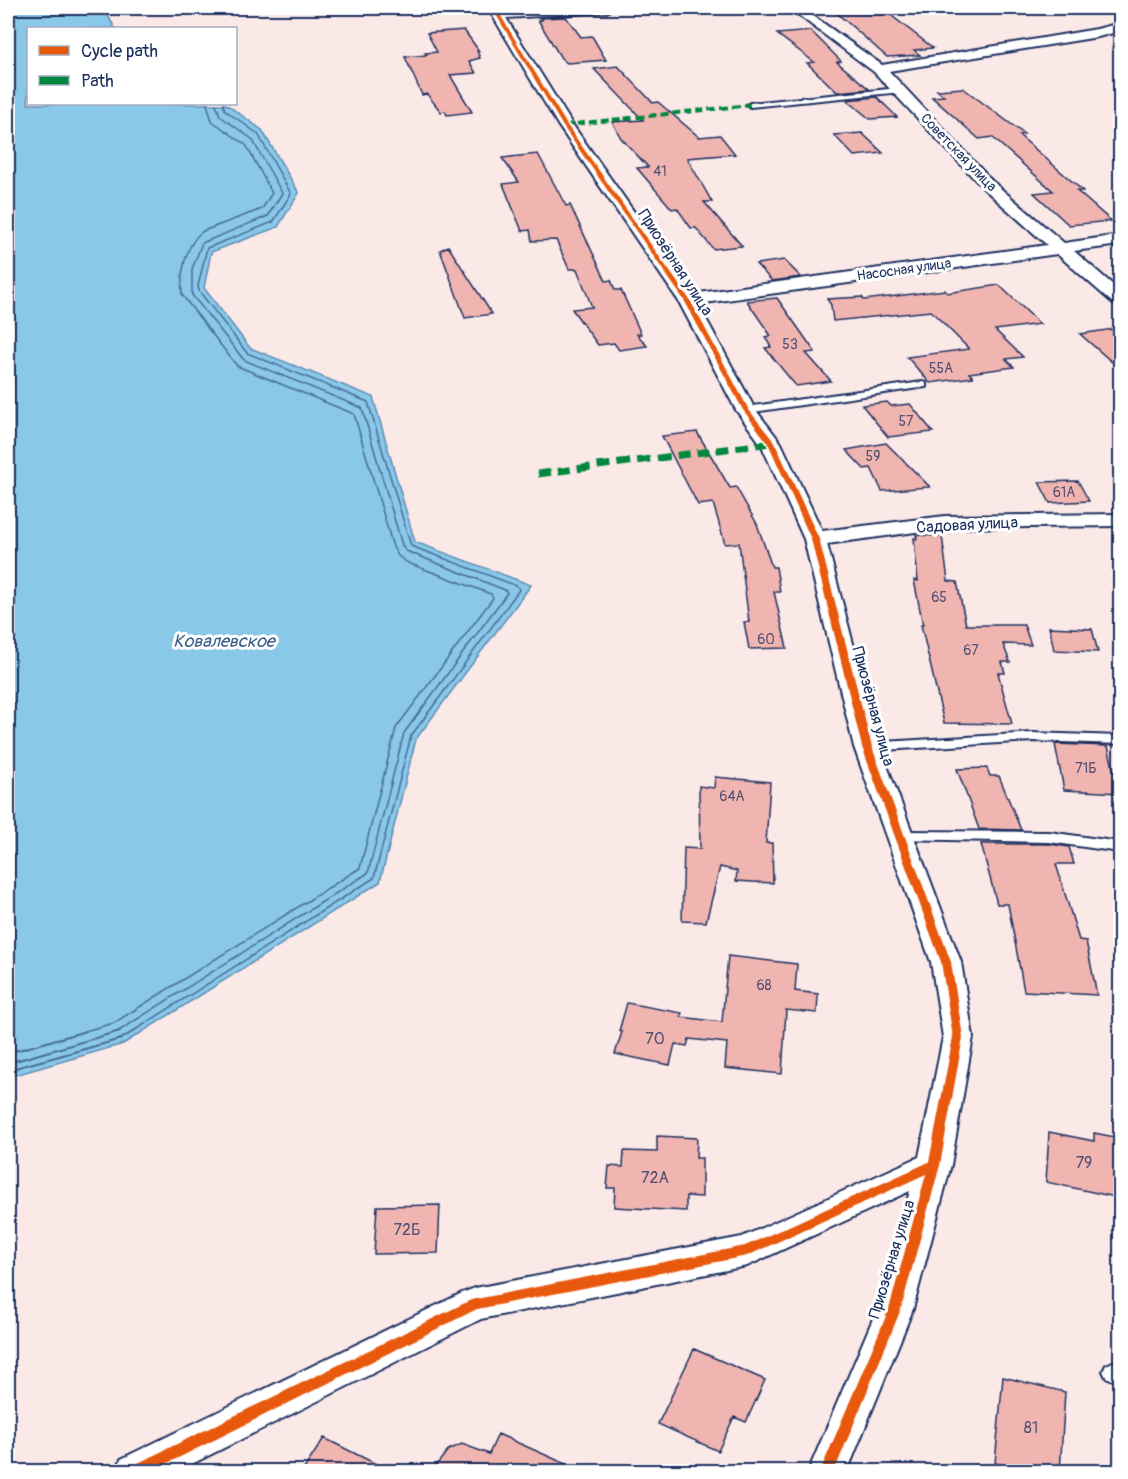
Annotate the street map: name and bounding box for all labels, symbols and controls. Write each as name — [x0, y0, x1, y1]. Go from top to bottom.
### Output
legend — [27, 27, 237, 105]
text: Cycle path — [81, 40, 158, 63]
text: Path — [81, 70, 114, 93]
street label: Советская улица — [917, 110, 1000, 195]
house number: 41 — [653, 163, 667, 180]
street label: Приозёрная улица — [633, 206, 717, 320]
street label: Насосная улица — [856, 254, 952, 285]
house number: 53 — [782, 336, 798, 353]
house number: 55А — [929, 360, 953, 377]
house number: 57 — [899, 413, 914, 430]
house number: 59 — [866, 448, 880, 465]
house number: 61А — [1053, 484, 1075, 501]
street label: Садовая улица — [916, 512, 1018, 538]
house number: 65 — [931, 589, 947, 606]
water label: Ковалевское — [173, 630, 277, 653]
house number: 60 — [757, 631, 775, 648]
house number: 67 — [963, 642, 979, 659]
street label: Приозёрная улица — [847, 644, 899, 768]
house number: 71Б — [1075, 760, 1097, 777]
house number: 64А — [719, 788, 745, 805]
house number: 68 — [756, 977, 772, 994]
house number: 70 — [645, 1029, 665, 1049]
house number: 79 — [1076, 1153, 1092, 1173]
house number: 72А — [641, 1168, 669, 1188]
street label: Приозёрная улица — [864, 1198, 920, 1321]
house number: 72Б — [393, 1220, 421, 1240]
house number: 81 — [1024, 1418, 1038, 1438]

